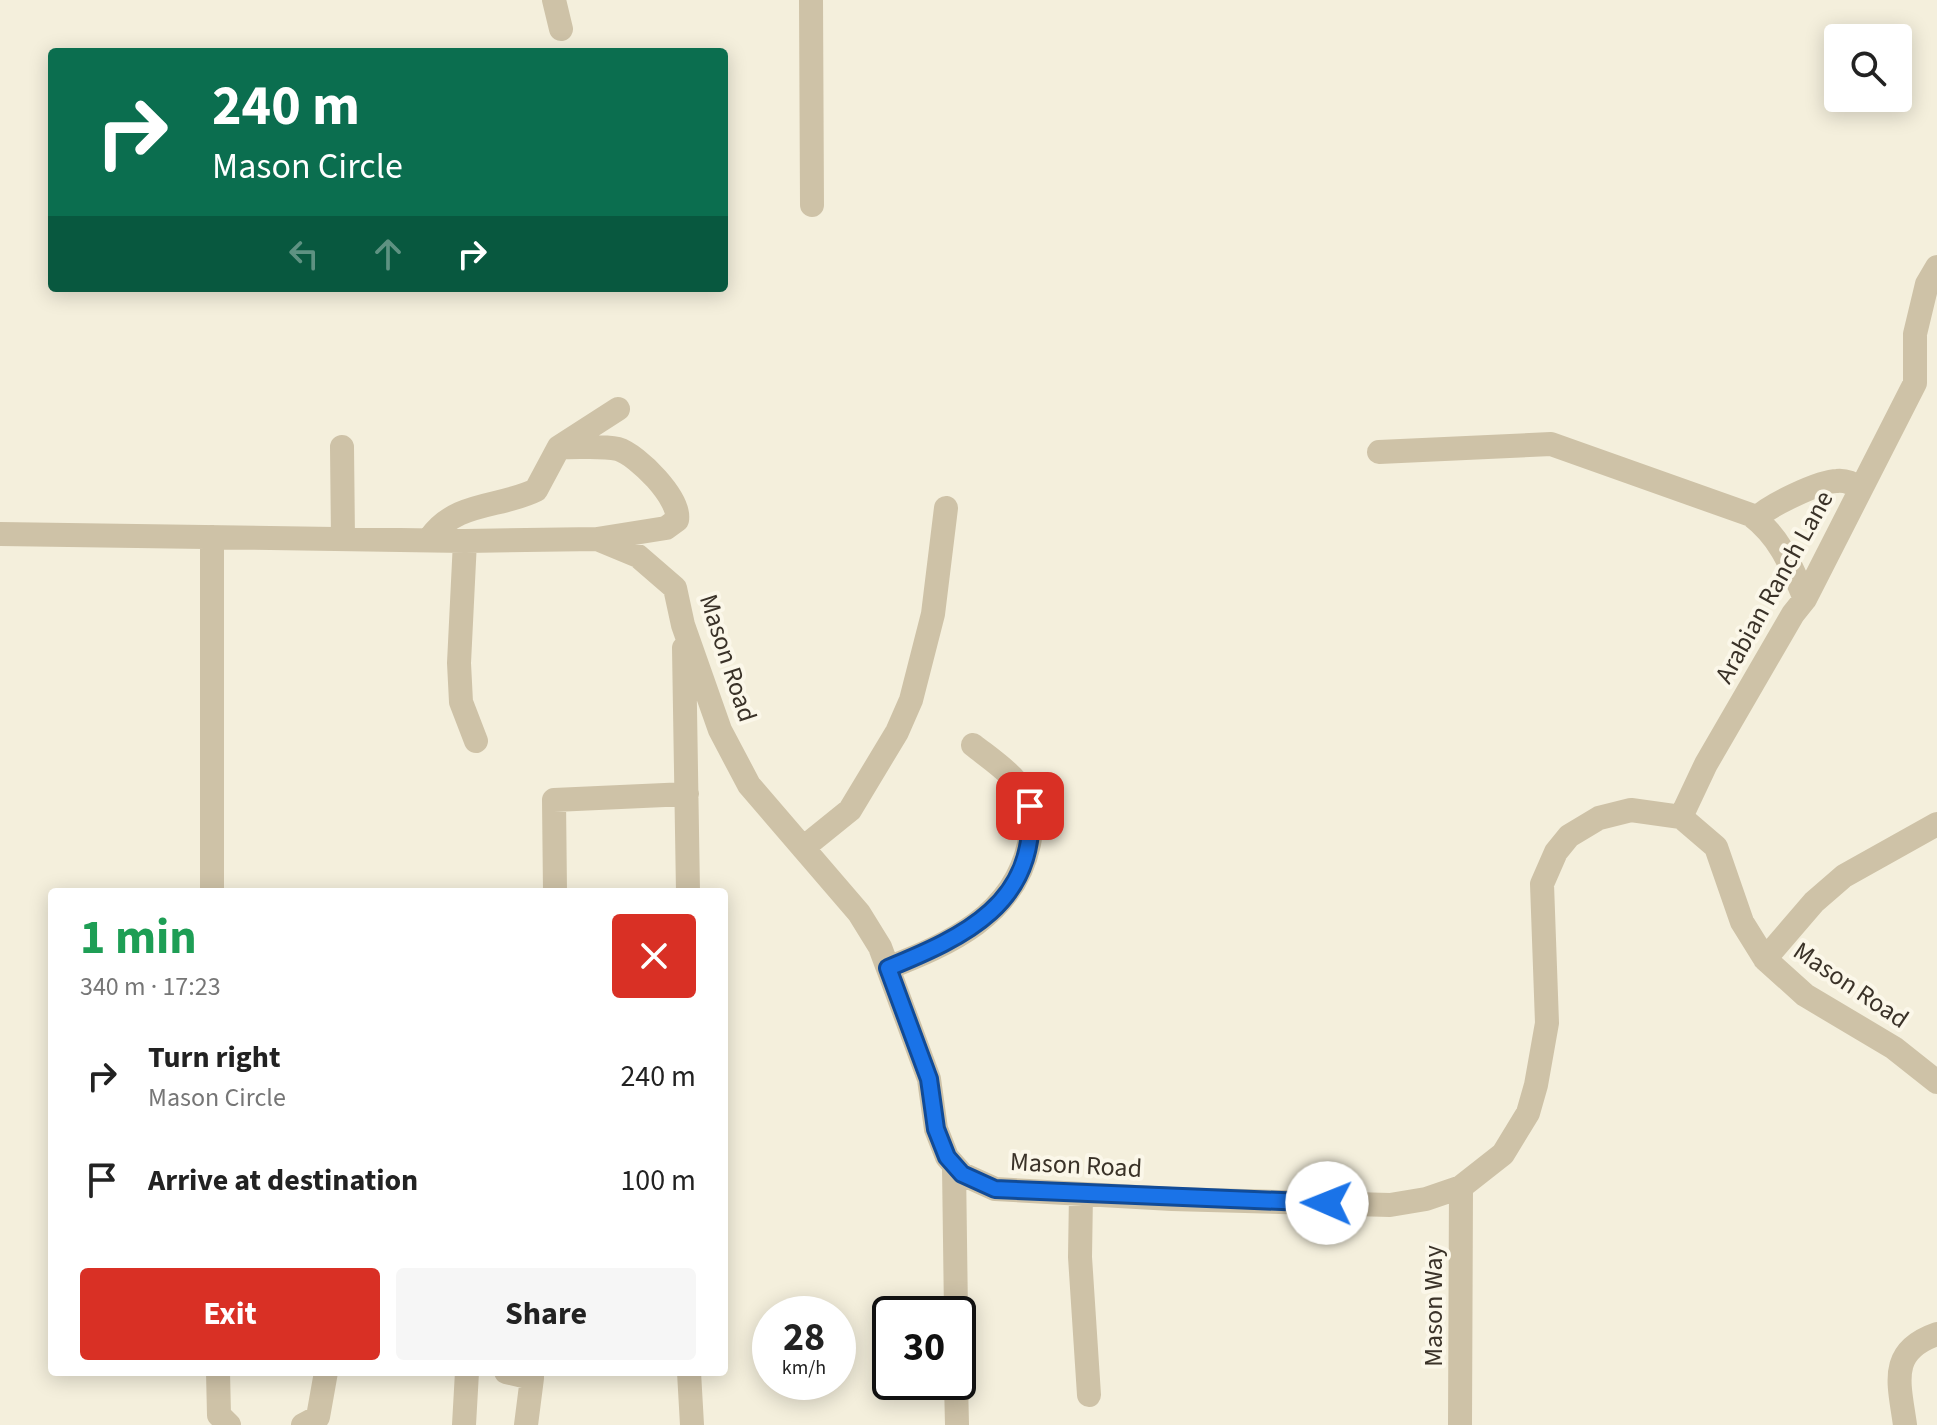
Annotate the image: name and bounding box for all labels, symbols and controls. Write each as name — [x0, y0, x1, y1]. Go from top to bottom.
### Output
map controls — [1824, 24, 1912, 112]
button: search — [1824, 24, 1912, 112]
text: 240 m — [212, 67, 360, 146]
icon: right — [80, 80, 184, 184]
text: Mason Circle — [212, 141, 403, 192]
icon: left — [282, 232, 326, 276]
icon: ahead — [366, 232, 410, 276]
icon: right — [450, 232, 494, 276]
street label: Arabian Ranch Lane — [1706, 484, 1842, 690]
street label: Mason Road — [690, 589, 766, 727]
pin — [996, 772, 1064, 840]
icon: arrive — [1008, 784, 1052, 828]
text: 1 min — [80, 904, 197, 972]
button: close — [612, 914, 696, 998]
street label: Mason Road — [1786, 933, 1916, 1037]
text: 340 m · 17:23 — [80, 968, 221, 1005]
text: Turn right — [148, 1036, 280, 1079]
icon: right — [80, 1054, 124, 1098]
text: 240 m — [620, 1055, 696, 1098]
text: Mason Circle — [148, 1079, 286, 1116]
street label: Mason Road — [1009, 1143, 1143, 1187]
icon: arrive — [80, 1158, 124, 1202]
text: Arrive at destination — [148, 1159, 418, 1202]
text: 100 m — [620, 1159, 696, 1202]
position arrow — [1285, 1161, 1369, 1245]
street label: Mason Way — [1415, 1245, 1452, 1367]
button: Exit — [80, 1268, 380, 1360]
button: Share — [396, 1268, 696, 1360]
speed limit sign: 30 — [872, 1296, 976, 1400]
text: 28 — [783, 1309, 825, 1366]
text: km/h — [782, 1354, 826, 1382]

